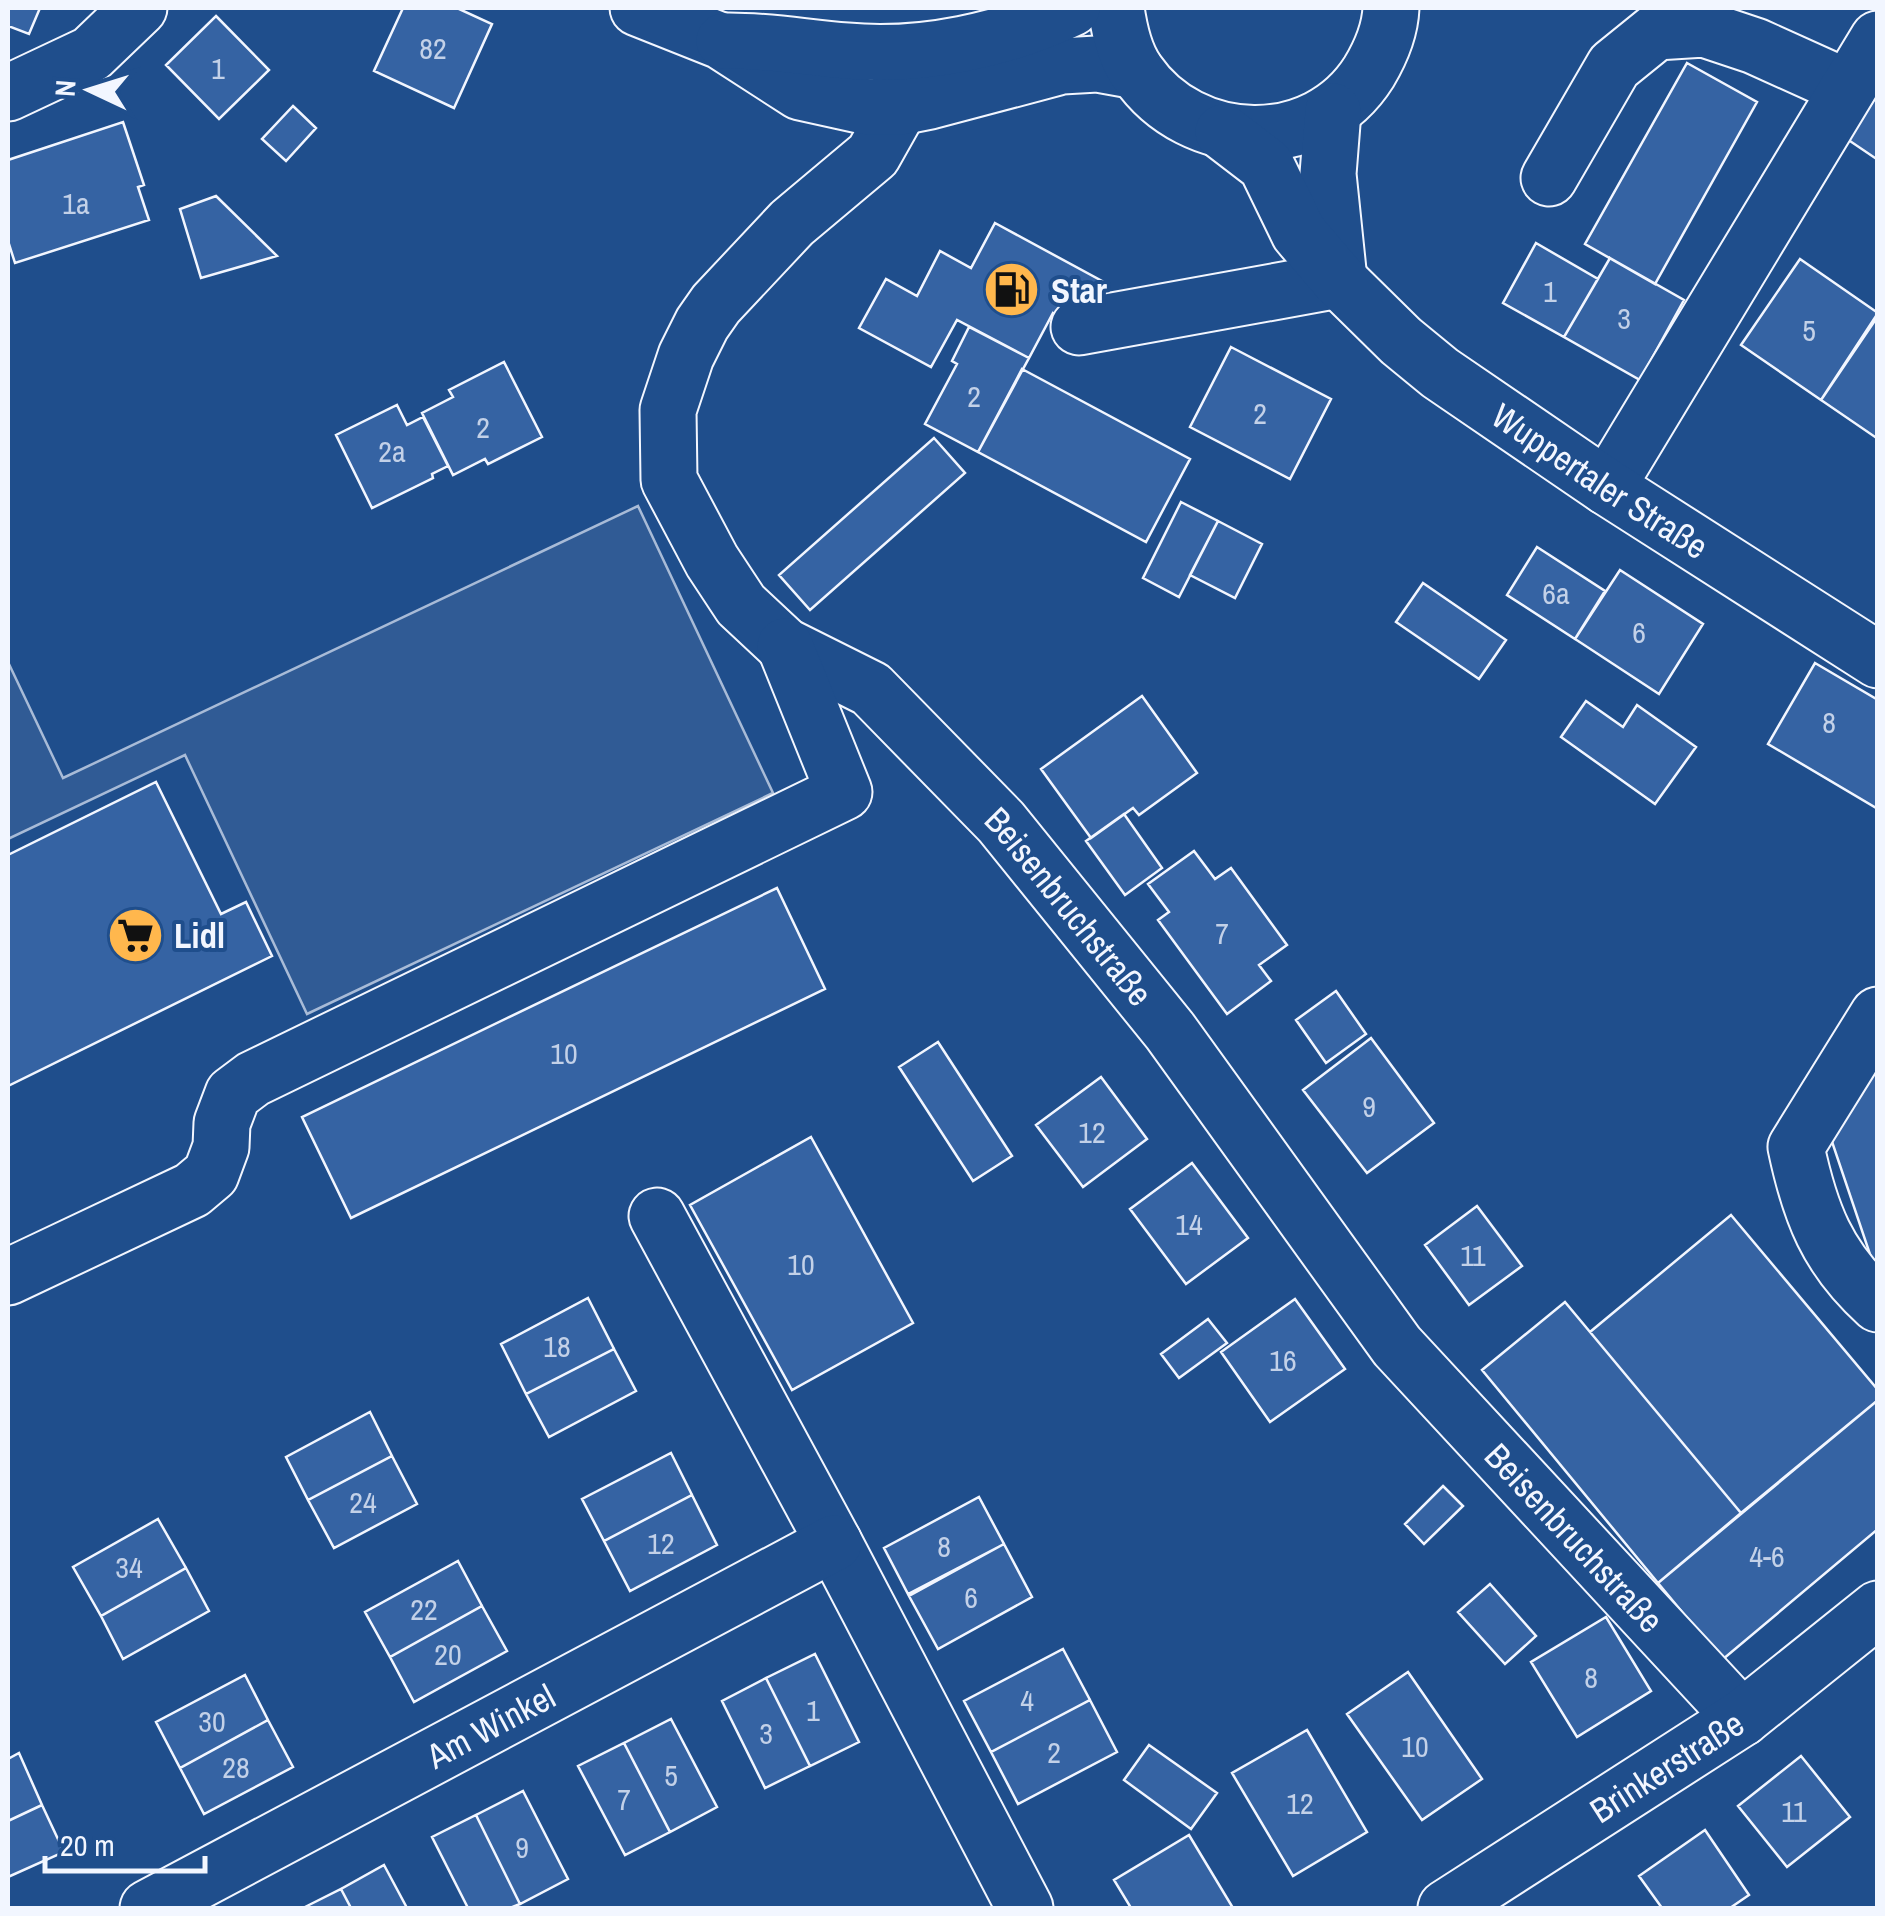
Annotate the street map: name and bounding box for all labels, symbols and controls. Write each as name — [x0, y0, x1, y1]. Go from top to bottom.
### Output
house number: 82 — [419, 28, 447, 68]
north arrow — [40, 40, 140, 140]
house number: 1 — [211, 48, 225, 88]
text: N — [46, 79, 85, 98]
house number: 1a — [62, 183, 90, 223]
fuel station icon: Star — [982, 260, 1042, 320]
place label: Star — [1051, 267, 1108, 314]
house number: 1 — [1543, 271, 1557, 311]
house number: 3 — [1617, 298, 1631, 338]
house number: 5 — [1802, 310, 1816, 350]
house number: 2 — [967, 376, 981, 416]
street label: Wuppertaler Straße — [1483, 392, 1717, 569]
house number: 2 — [1253, 393, 1267, 433]
house number: 2 — [476, 407, 490, 447]
house number: 2a — [378, 431, 406, 471]
house number: 6a — [1542, 573, 1570, 613]
house number: 6 — [1632, 612, 1646, 652]
house number: 8 — [1822, 702, 1836, 742]
street label: Beisenbruchstraße — [975, 796, 1164, 1015]
supermarket icon: Lidl — [105, 905, 165, 965]
place label: Lidl — [174, 912, 225, 959]
house number: 7 — [1215, 913, 1229, 953]
house number: 10 — [550, 1033, 578, 1073]
house number: 9 — [1362, 1086, 1376, 1126]
house number: 12 — [1078, 1112, 1106, 1152]
house number: 14 — [1175, 1204, 1203, 1244]
house number: 11 — [1460, 1235, 1486, 1275]
house number: 10 — [787, 1244, 815, 1284]
house number: 18 — [543, 1326, 571, 1366]
house number: 16 — [1269, 1340, 1297, 1380]
street label: Beisenbruchstraße — [1475, 1433, 1674, 1642]
house number: 24 — [349, 1482, 377, 1522]
house number: 12 — [647, 1523, 675, 1563]
house number: 8 — [937, 1526, 951, 1566]
house number: 4-6 — [1749, 1536, 1785, 1576]
house number: 34 — [115, 1547, 143, 1587]
house number: 6 — [964, 1577, 978, 1617]
house number: 22 — [410, 1589, 438, 1629]
house number: 20 — [434, 1634, 462, 1674]
house number: 8 — [1584, 1657, 1598, 1697]
street label: Am Winkel — [417, 1672, 563, 1780]
house number: 4 — [1020, 1680, 1034, 1720]
house number: 1 — [806, 1690, 820, 1730]
street label: Brinkerstraße — [1581, 1700, 1752, 1833]
house number: 30 — [198, 1701, 226, 1741]
house number: 3 — [759, 1713, 773, 1753]
house number: 10 — [1401, 1726, 1429, 1766]
house number: 2 — [1047, 1732, 1061, 1772]
house number: 28 — [222, 1747, 250, 1787]
house number: 5 — [664, 1755, 678, 1795]
house number: 7 — [617, 1779, 631, 1819]
house number: 12 — [1286, 1783, 1314, 1823]
house number: 11 — [1781, 1791, 1807, 1831]
scale bar — [45, 1811, 205, 1873]
text: 20 m — [60, 1825, 115, 1865]
house number: 9 — [515, 1827, 529, 1867]

